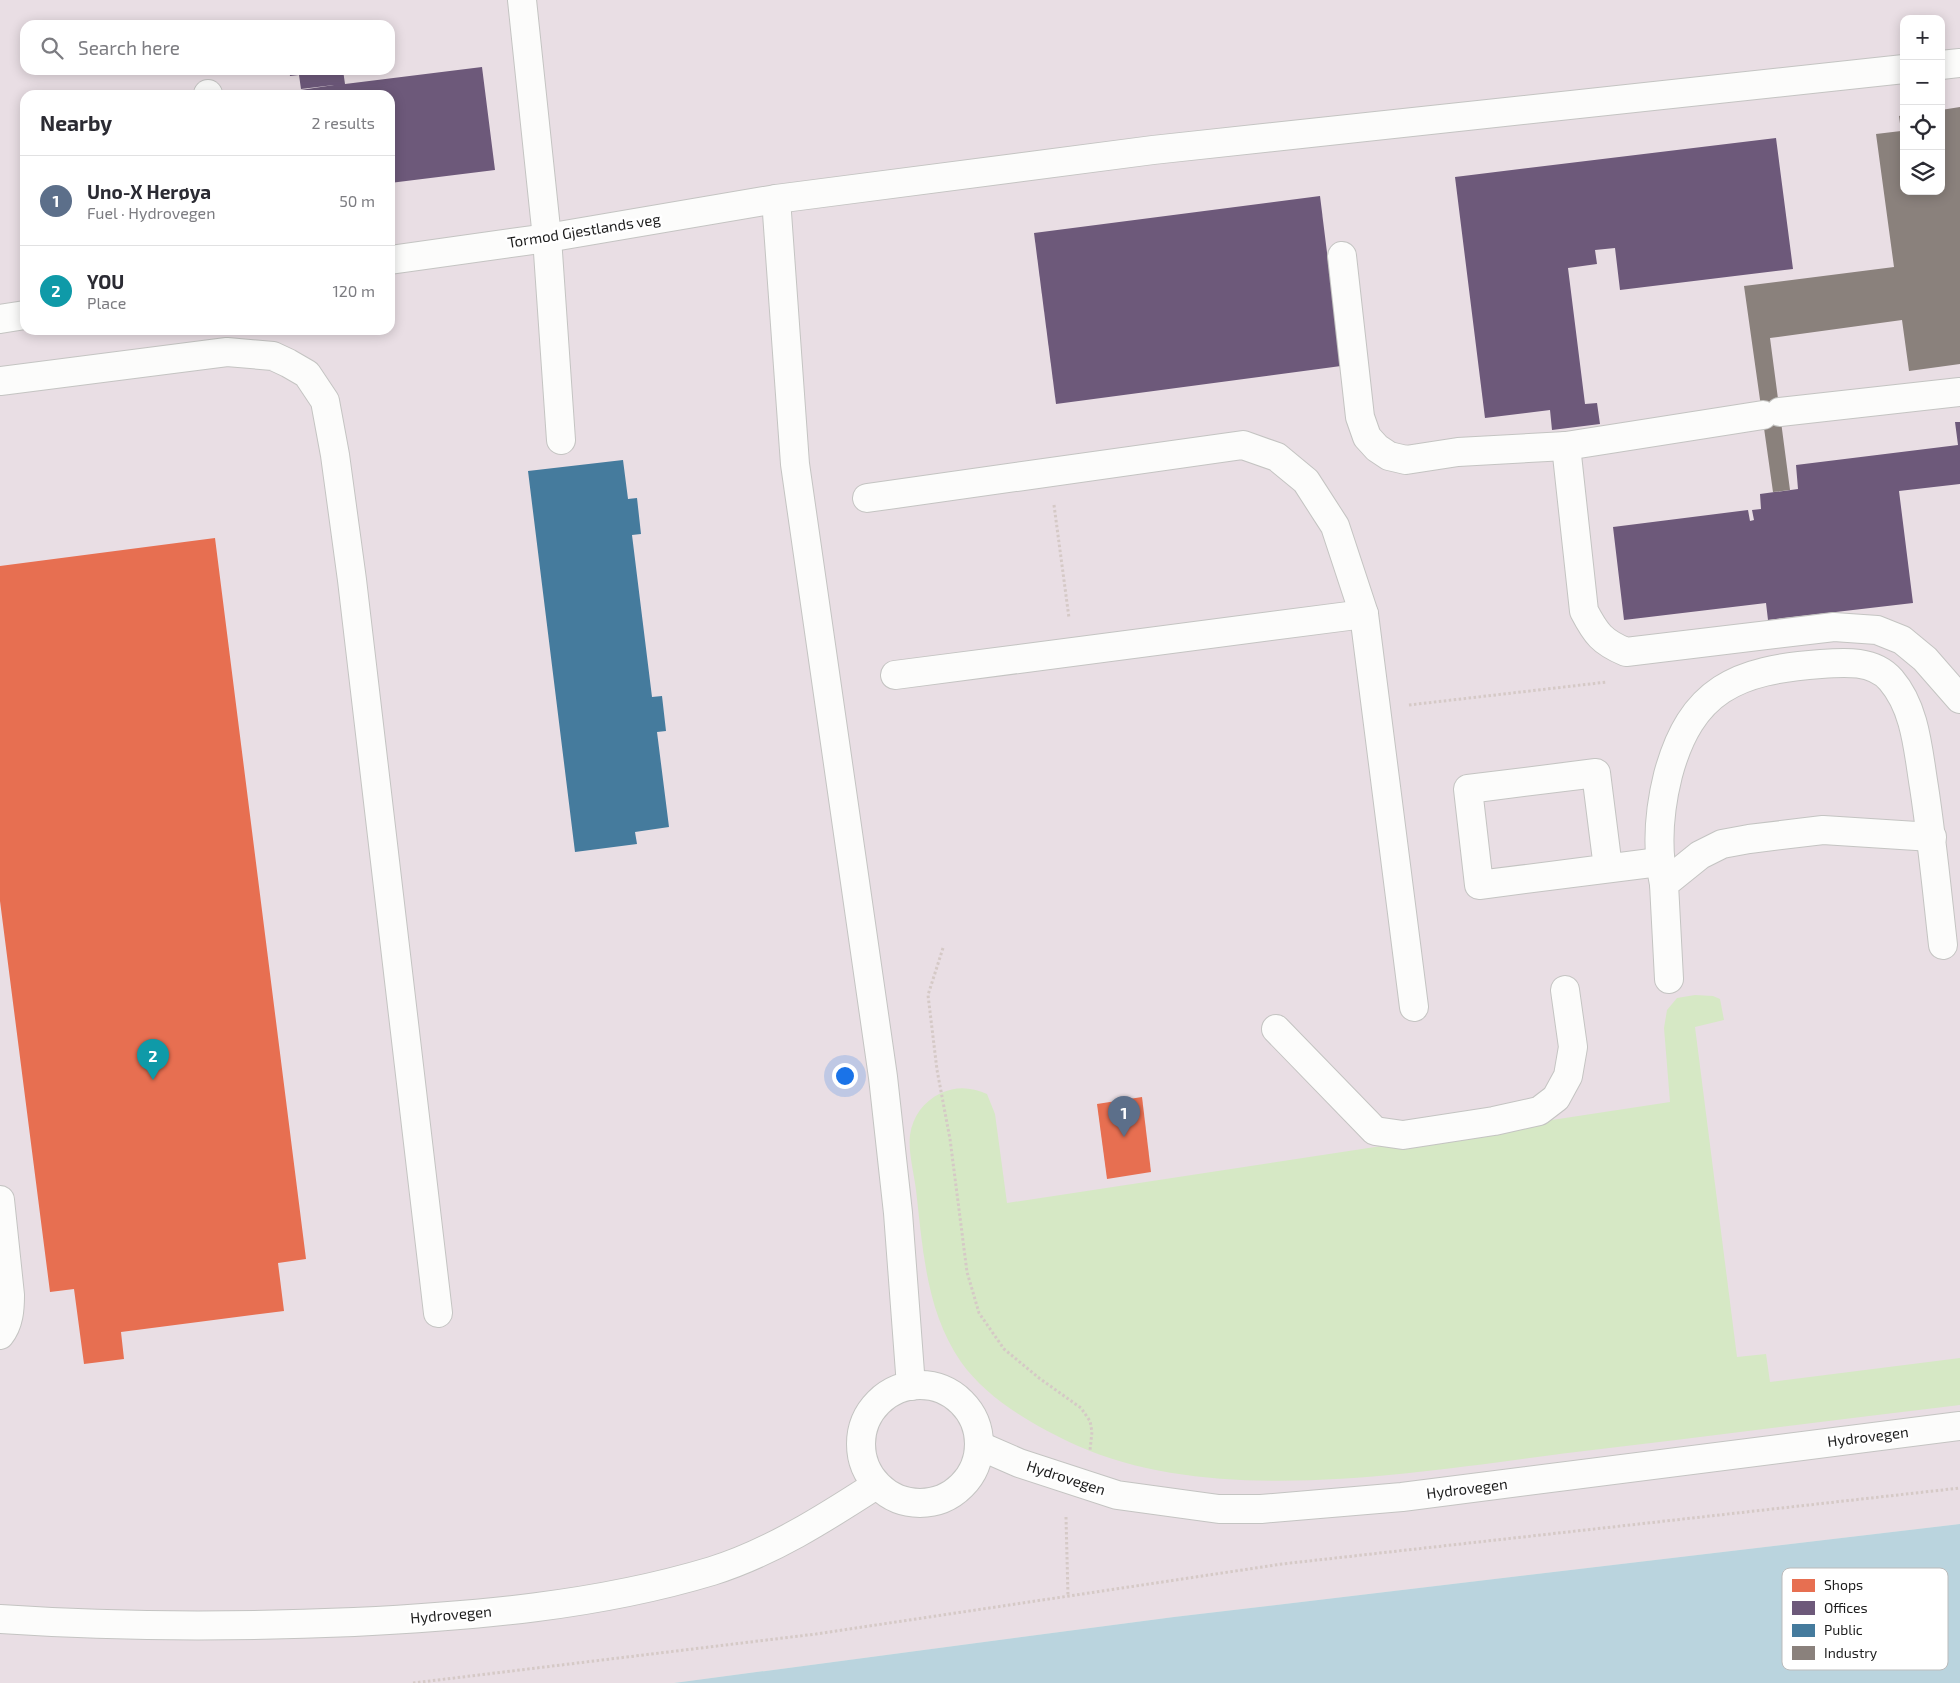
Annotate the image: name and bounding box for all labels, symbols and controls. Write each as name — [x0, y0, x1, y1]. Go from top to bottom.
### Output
map controls — [1900, 15, 1945, 195]
button: + — [1900, 15, 1945, 60]
search box — [20, 20, 395, 75]
icon: search — [38, 34, 66, 62]
text: Search here — [78, 36, 180, 59]
button: − — [1900, 60, 1945, 105]
button: locate — [1900, 105, 1945, 150]
text: Nearby — [40, 110, 112, 135]
text: 2 results — [312, 113, 375, 132]
button: layers — [1900, 150, 1945, 195]
text: Uno-X Herøya — [87, 180, 211, 203]
text: 1 — [53, 191, 59, 210]
text: 50 m — [339, 191, 375, 210]
text: Fuel · Hydrovegen — [87, 203, 216, 222]
street label: Tormod Gjestlands veg — [506, 209, 662, 252]
text: YOU — [87, 270, 124, 293]
text: 2 — [51, 281, 61, 300]
text: 120 m — [332, 281, 375, 300]
text: Place — [87, 293, 126, 312]
pin: 2 — [137, 1039, 169, 1080]
your location — [832, 1063, 858, 1089]
pin: 1 — [1108, 1096, 1140, 1137]
street label: Hydrovegen — [1826, 1422, 1910, 1450]
street label: Hydrovegen — [1025, 1456, 1108, 1498]
street label: Hydrovegen — [1425, 1474, 1509, 1502]
legend — [1782, 1568, 1948, 1670]
text: Shops — [1824, 1576, 1863, 1593]
text: Offices — [1824, 1599, 1868, 1616]
street label: Hydrovegen — [409, 1601, 492, 1627]
text: Public — [1824, 1621, 1863, 1638]
text: Industry — [1824, 1644, 1878, 1661]

